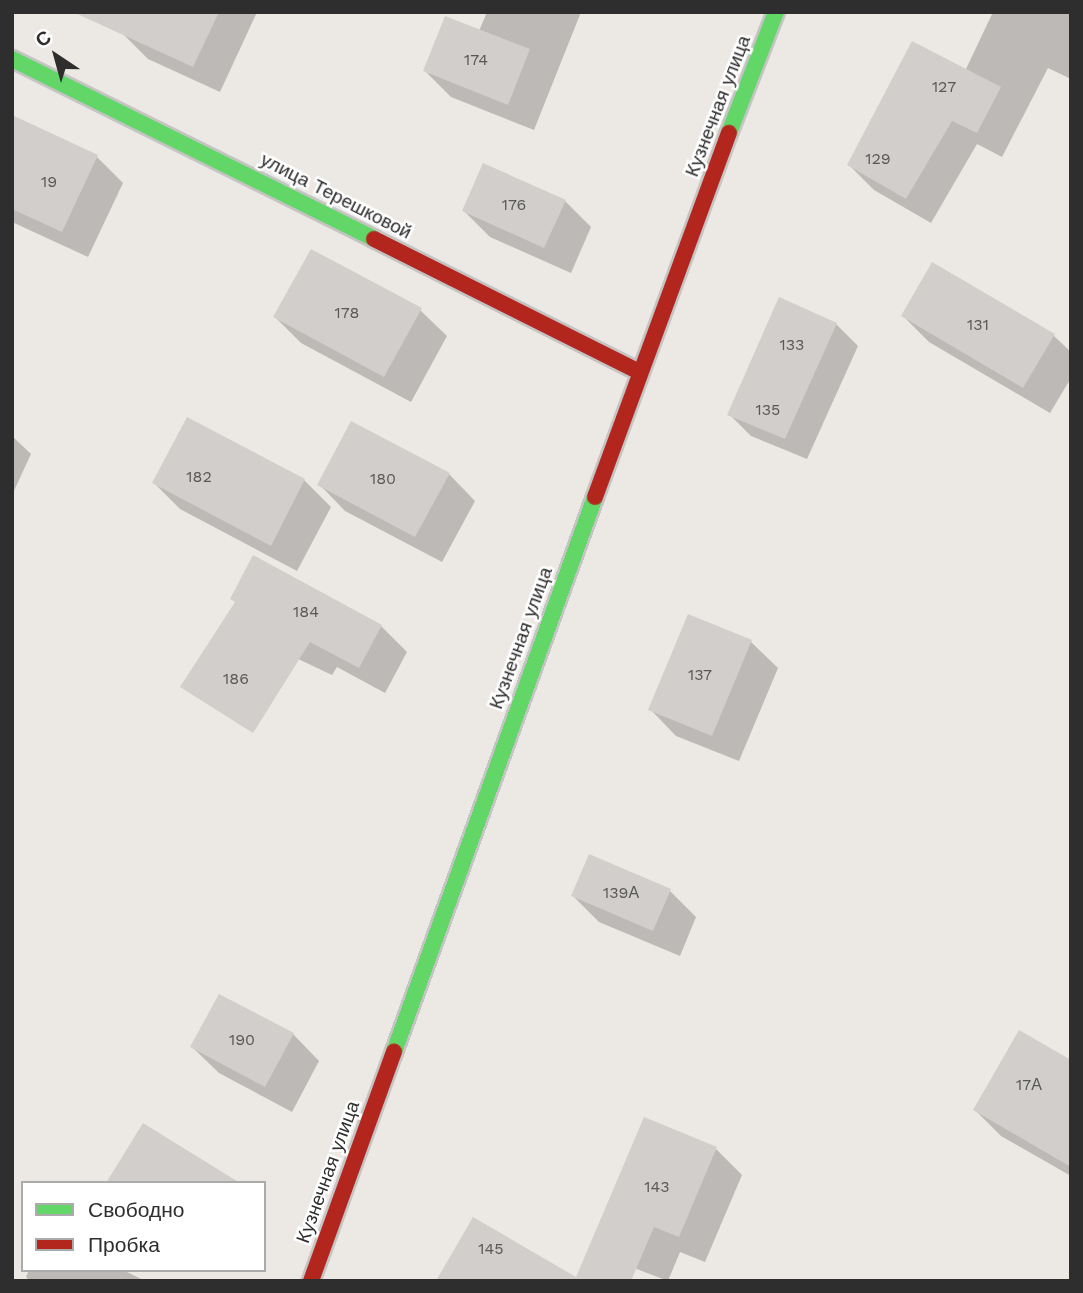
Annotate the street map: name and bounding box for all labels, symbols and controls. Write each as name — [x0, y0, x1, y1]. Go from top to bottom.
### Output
north arrow — [21, 21, 91, 91]
text: С — [31, 25, 56, 52]
street label: Кузнечная улица — [681, 32, 755, 180]
house number: 174 — [464, 50, 488, 70]
house number: 127 — [932, 77, 956, 97]
street label: улица Терешковой — [257, 148, 415, 244]
house number: 129 — [865, 149, 891, 169]
house number: 19 — [41, 172, 57, 192]
house number: 176 — [502, 195, 526, 215]
house number: 178 — [335, 303, 359, 323]
house number: 131 — [967, 315, 989, 335]
house number: 133 — [780, 335, 804, 355]
house number: 135 — [756, 400, 780, 420]
house number: 182 — [186, 467, 212, 487]
house number: 180 — [370, 469, 396, 489]
street label: Кузнечная улица — [485, 564, 557, 712]
house number: 184 — [293, 602, 319, 622]
house number: 137 — [688, 665, 712, 685]
house number: 186 — [223, 669, 249, 689]
house number: 139А — [603, 883, 639, 903]
house number: 190 — [229, 1030, 255, 1050]
house number: 17А — [1016, 1075, 1042, 1095]
street label: Кузнечная улица — [292, 1098, 364, 1246]
house number: 143 — [644, 1177, 670, 1197]
legend — [21, 1181, 266, 1272]
text: Свободно — [88, 1197, 185, 1222]
text: Пробка — [88, 1232, 160, 1257]
house number: 145 — [478, 1239, 504, 1259]

